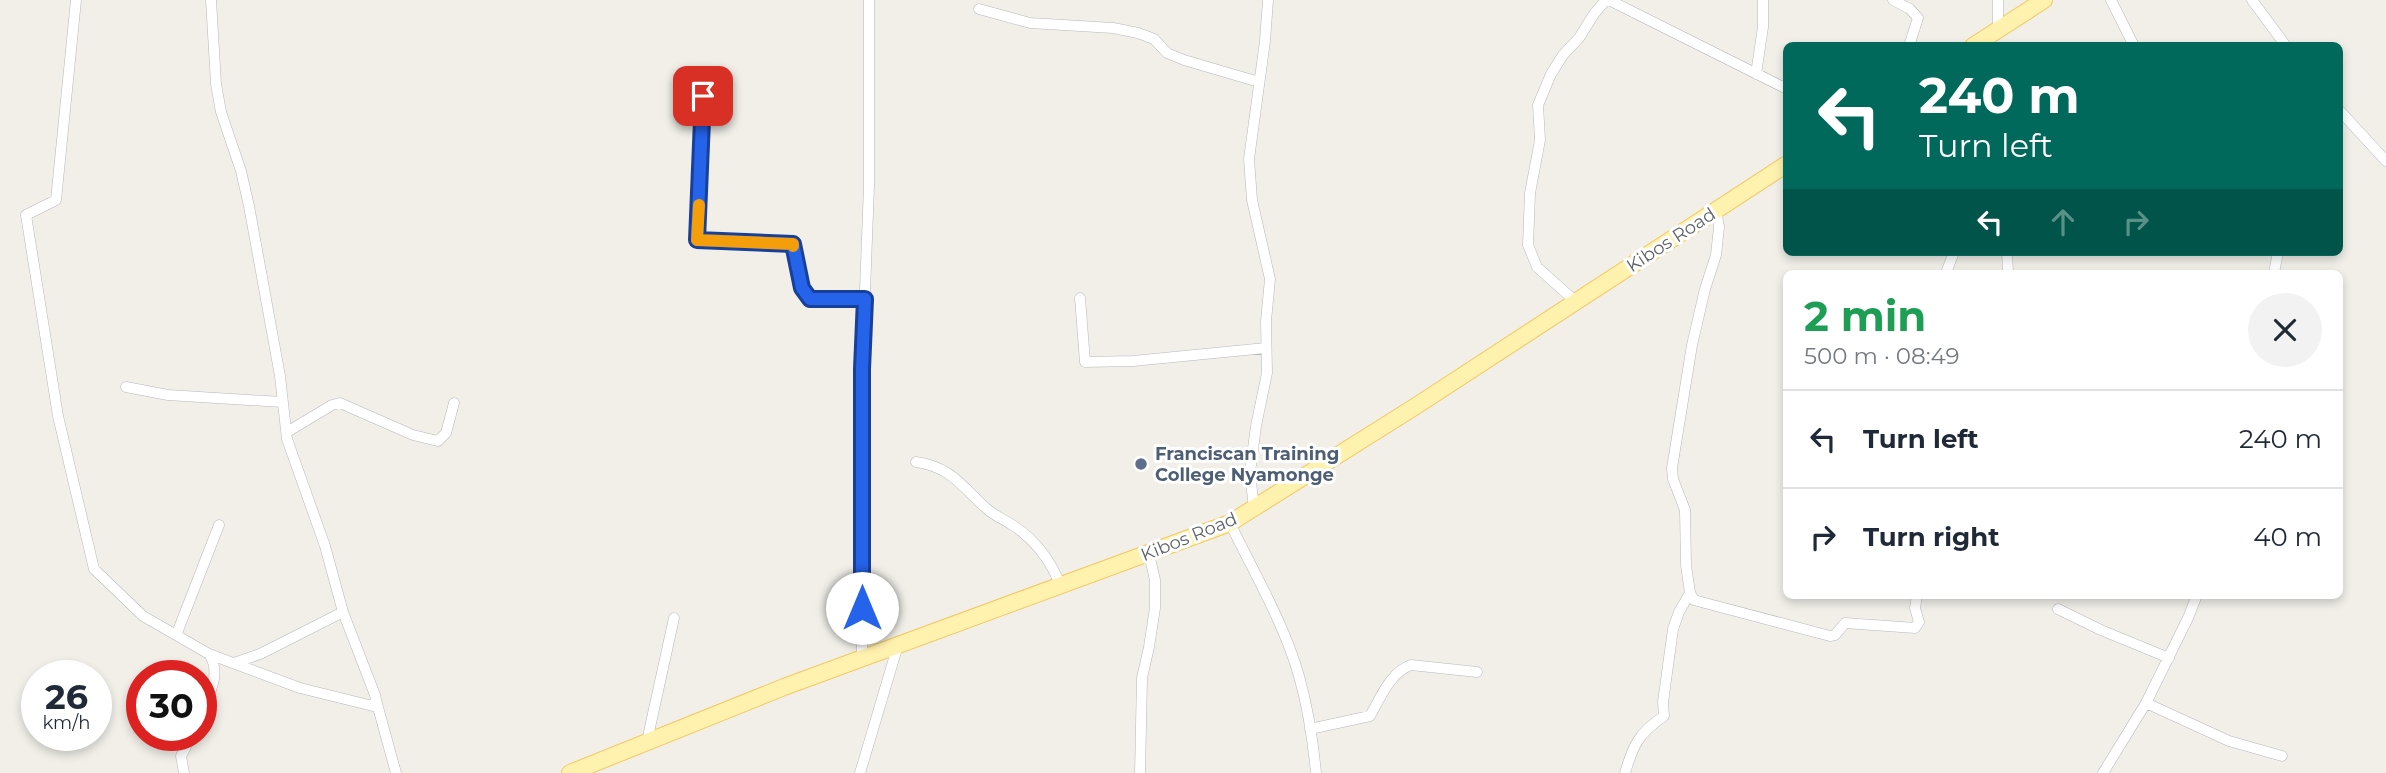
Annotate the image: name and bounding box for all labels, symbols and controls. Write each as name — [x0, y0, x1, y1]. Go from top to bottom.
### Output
pin — [673, 66, 733, 126]
text: 240 m — [1919, 66, 2080, 125]
icon: left — [1804, 70, 1895, 161]
icon: arrive — [684, 77, 722, 115]
text: Turn left — [1919, 126, 2053, 165]
street label: Kibos Road — [1622, 203, 1720, 277]
icon: left — [1971, 203, 2009, 241]
icon: ahead — [2044, 203, 2082, 241]
icon: right — [2117, 203, 2155, 241]
text: 2 min — [1804, 290, 1926, 342]
button: close — [2248, 293, 2322, 367]
text: 500 m · 08:49 — [1804, 342, 1960, 370]
icon: left — [1804, 420, 1842, 458]
text: Turn left — [1863, 423, 1979, 455]
text: 240 m — [2239, 423, 2322, 455]
place label: Franciscan Training College Nyamonge — [1155, 443, 1339, 486]
marker: Franciscan Training College Nyamonge — [1133, 456, 1149, 472]
street label: Kibos Road — [1138, 508, 1240, 566]
icon: right — [1804, 518, 1842, 556]
text: Turn right — [1863, 521, 1999, 553]
text: 40 m — [2253, 521, 2322, 553]
position arrow — [825, 571, 899, 645]
speed limit sign: 30 — [126, 660, 217, 751]
text: 26 — [45, 675, 88, 718]
text: km/h — [42, 712, 91, 734]

